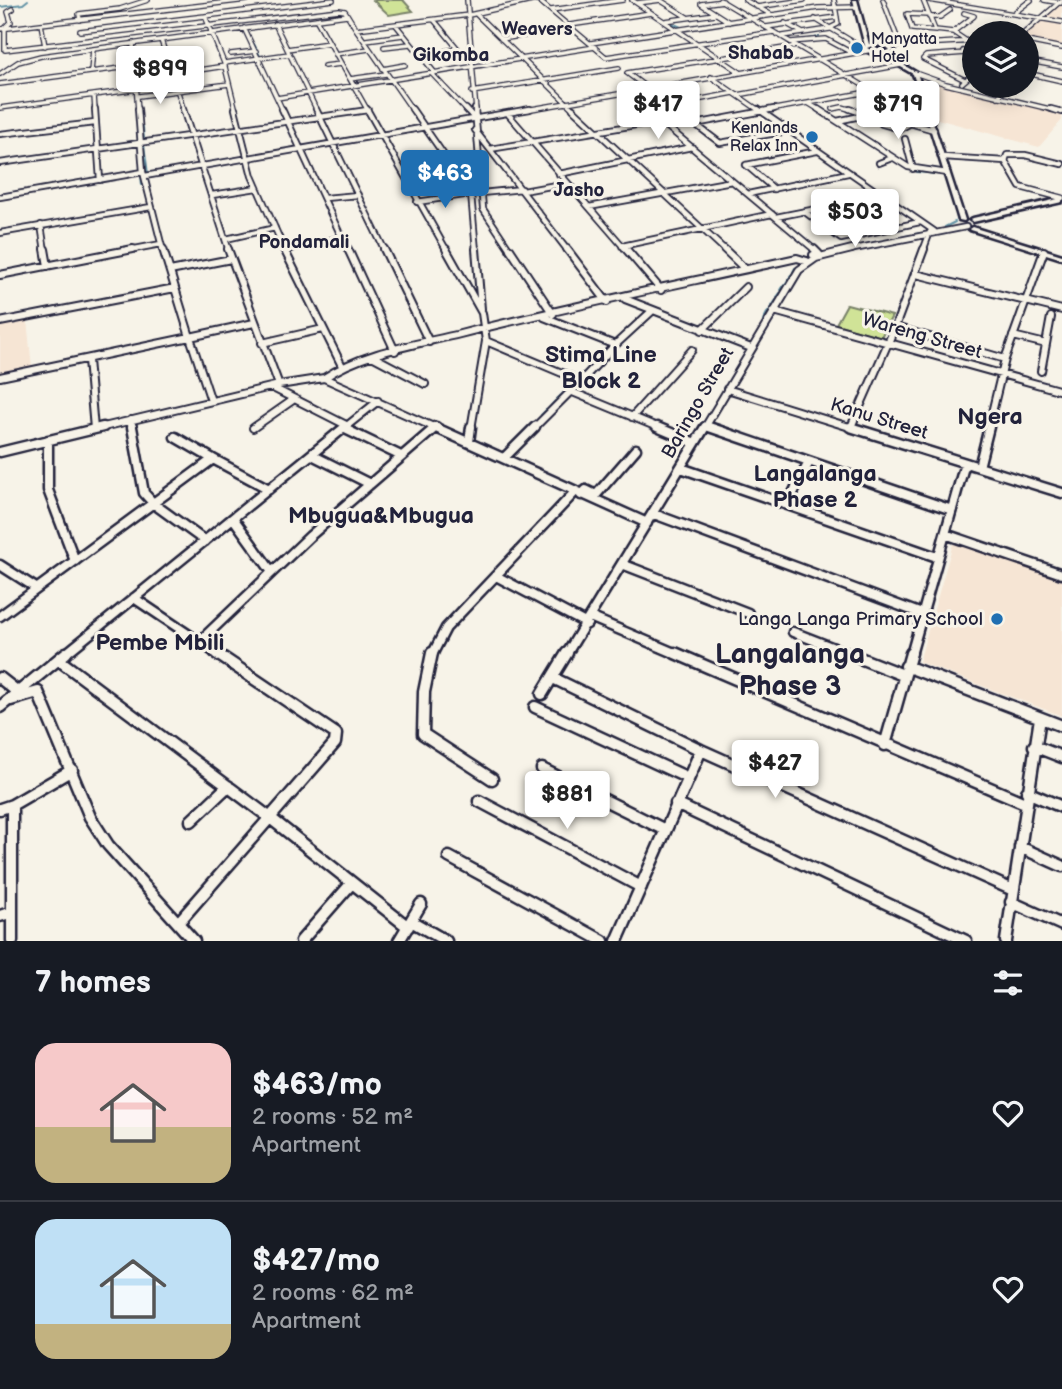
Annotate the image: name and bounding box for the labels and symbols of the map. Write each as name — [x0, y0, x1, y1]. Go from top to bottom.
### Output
district label: Weavers — [502, 19, 573, 40]
place label: Manyatta Hotel — [871, 30, 937, 67]
marker: Manyatta Hotel — [849, 40, 865, 56]
district label: Shabab — [728, 42, 794, 65]
district label: Gikomba — [413, 44, 489, 67]
pin: $899 — [119, 46, 201, 106]
pin: $417 — [617, 82, 699, 141]
pin: $719 — [857, 82, 939, 141]
place label: Kenlands Relax Inn — [730, 119, 798, 156]
marker: Kenlands Relax Inn — [804, 129, 820, 145]
pin: $463 — [404, 150, 486, 210]
district label: Jasho — [554, 179, 605, 202]
pin: $503 — [814, 190, 896, 249]
district label: Pondamali — [258, 231, 350, 254]
street label: Wareng Street — [860, 308, 985, 364]
district label: Stima Line Block 2 — [545, 341, 657, 395]
street label: Baringo Street — [657, 343, 739, 463]
street label: Kanu Street — [827, 393, 931, 445]
district label: Ngera — [957, 403, 1023, 431]
district label: Langalanga Phase 2 — [753, 460, 877, 514]
district label: Mbugua&Mbugua — [288, 502, 474, 530]
place label: Langa Langa Primary School — [738, 608, 983, 631]
marker: Langa Langa Primary School — [989, 611, 1005, 627]
district label: Pembe Mbili — [96, 629, 224, 657]
district label: Langalanga Phase 3 — [715, 638, 865, 703]
pin: $427 — [734, 740, 816, 800]
pin: $881 — [526, 772, 608, 831]

